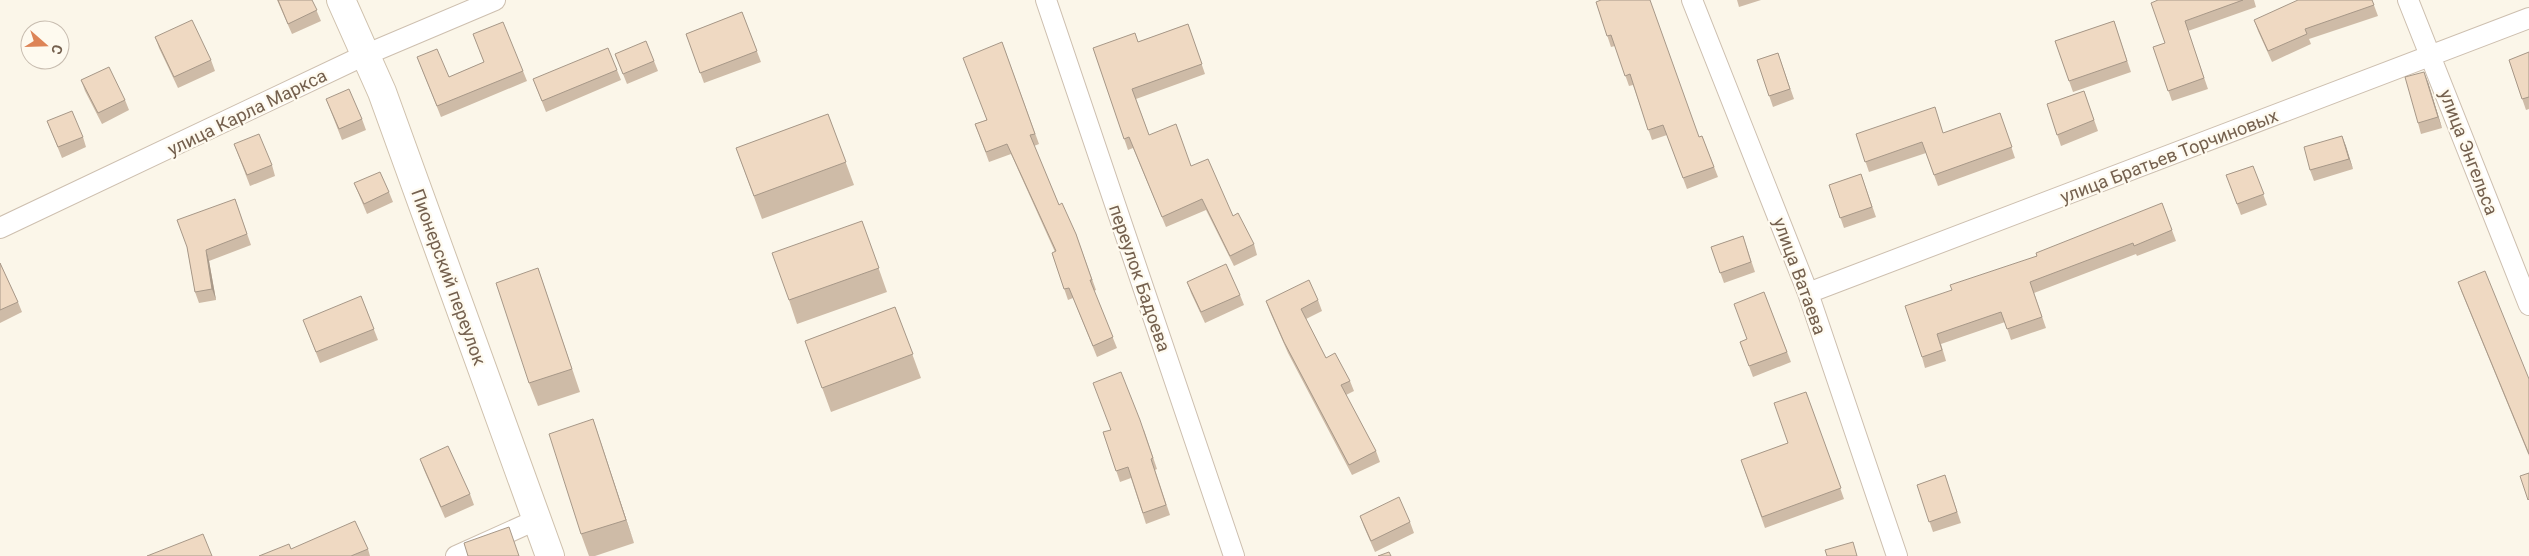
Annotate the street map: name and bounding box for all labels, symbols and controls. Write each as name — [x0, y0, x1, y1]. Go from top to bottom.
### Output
north arrow — [20, 20, 70, 70]
text: С — [48, 42, 66, 56]
street label: улица Карла Маркса — [164, 64, 330, 160]
street label: улица Энгельса — [2435, 86, 2503, 218]
street label: улица Братьев Торчиновых — [2057, 105, 2281, 207]
street label: Пионерский переулок — [407, 186, 491, 368]
street label: переулок Бадоева — [1105, 202, 1175, 354]
street label: улица Ватаева — [1769, 215, 1831, 337]

